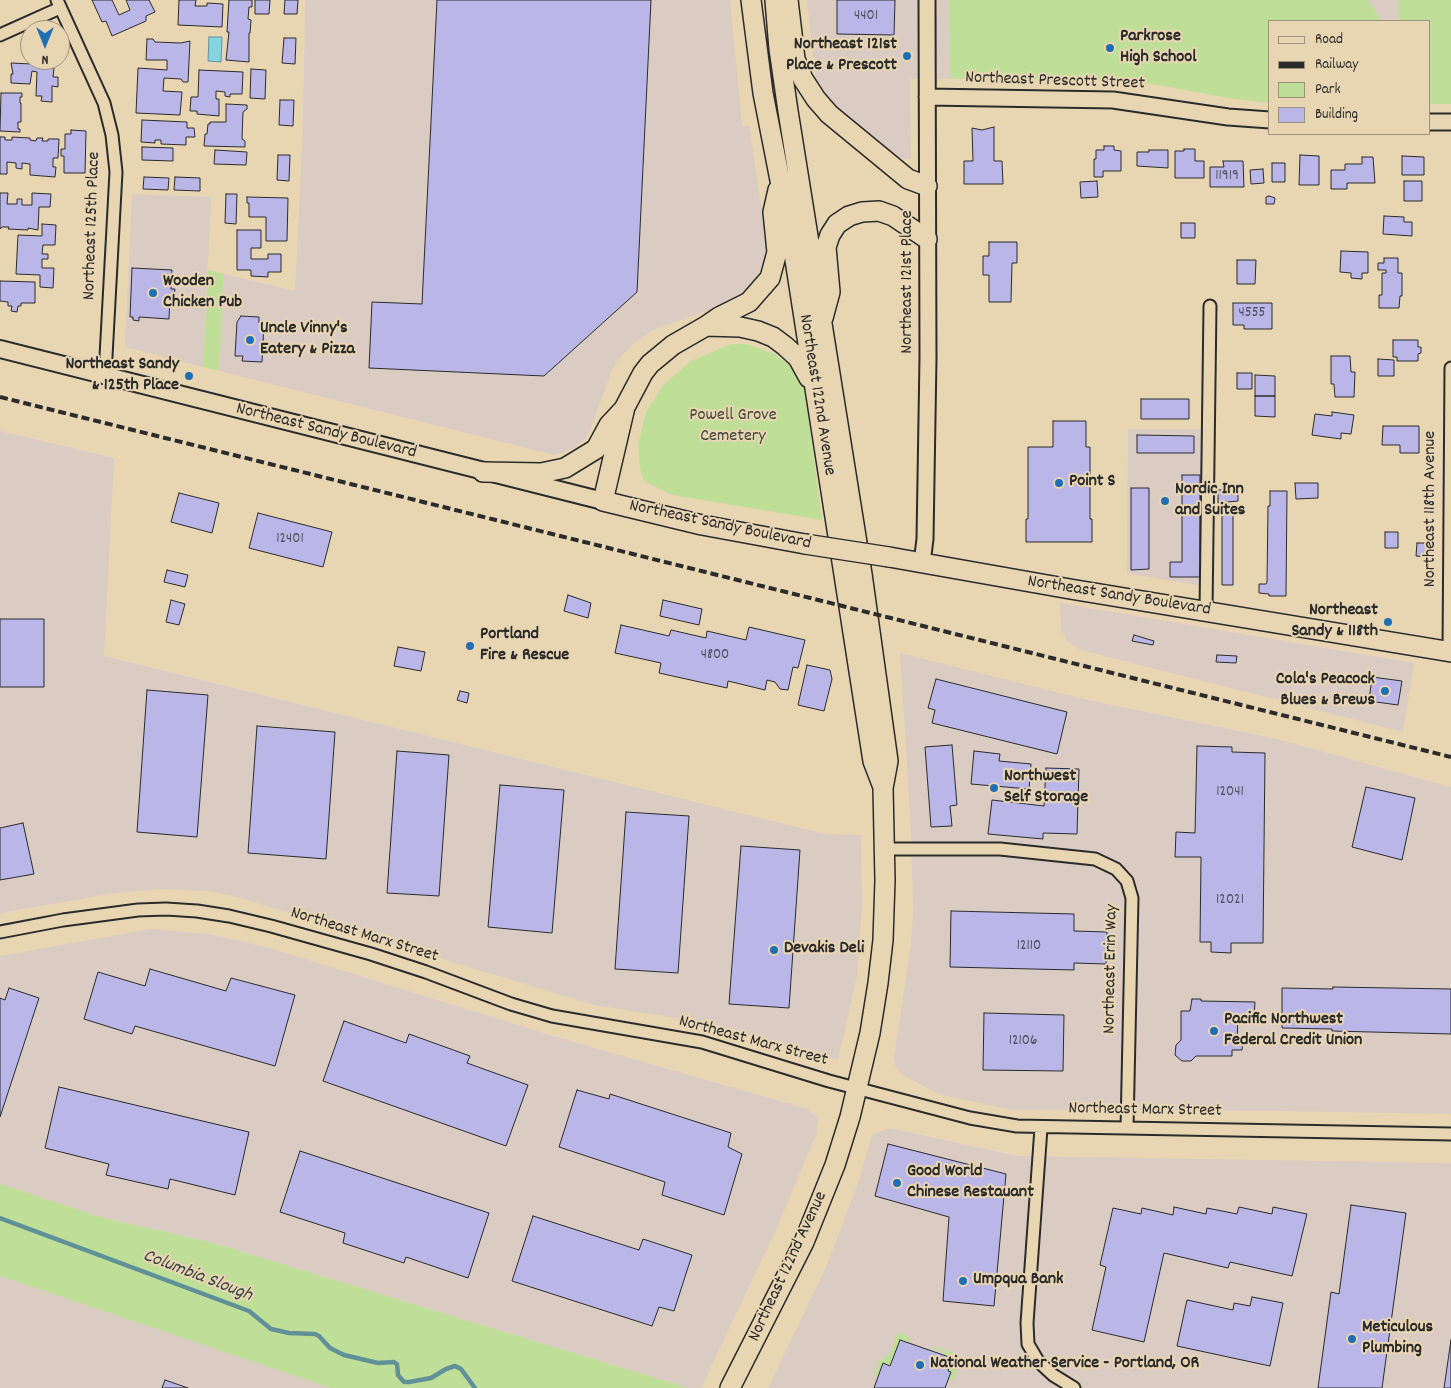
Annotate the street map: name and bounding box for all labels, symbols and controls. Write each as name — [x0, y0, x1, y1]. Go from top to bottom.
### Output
house number: 4401 — [854, 8, 878, 26]
north arrow — [20, 20, 70, 70]
legend — [1268, 20, 1431, 135]
place label: Parkrose High School — [1120, 27, 1196, 70]
text: Road — [1315, 29, 1343, 51]
place label: Northeast 121st Place & Prescott — [786, 35, 897, 78]
marker: Parkrose High School — [1104, 42, 1116, 54]
text: N — [42, 49, 48, 69]
marker: Northeast 121st Place & Prescott — [901, 50, 913, 62]
text: Railway — [1315, 54, 1358, 76]
street label: Northeast Prescott Street — [965, 68, 1145, 96]
text: Park — [1315, 79, 1341, 101]
text: Building — [1315, 104, 1358, 126]
street label: Northeast 125th Place — [80, 151, 106, 301]
house number: 11919 — [1215, 168, 1239, 186]
street label: Northeast 121st Place — [898, 210, 920, 354]
place label: Wooden Chicken Pub — [163, 272, 242, 314]
marker: Wooden Chicken Pub — [147, 287, 159, 299]
house number: 4555 — [1238, 305, 1266, 323]
street label: Northeast 122nd Avenue — [793, 313, 839, 477]
place label: Uncle Vinny's Eatery & Pizza — [260, 319, 355, 362]
marker: Uncle Vinny's Eatery & Pizza — [244, 334, 256, 346]
place label: Northeast Sandy & 125th Place — [65, 355, 179, 398]
marker: Northeast Sandy & 125th Place — [183, 370, 195, 382]
street label: Northeast Sandy Boulevard — [233, 399, 419, 465]
park label: Powell Grove Cemetery — [689, 406, 777, 448]
street label: Northeast 118th Avenue — [1421, 431, 1443, 587]
place label: Point S — [1069, 472, 1115, 494]
marker: Point S — [1053, 477, 1065, 489]
place label: Nordic Inn and Suites — [1175, 480, 1245, 522]
marker: Nordic Inn and Suites — [1159, 495, 1171, 507]
street label: Northeast Sandy Boulevard — [627, 496, 813, 556]
house number: 12401 — [276, 531, 304, 549]
street label: Northeast Sandy Boulevard — [1026, 572, 1212, 622]
place label: Northeast Sandy & 118th — [1291, 601, 1378, 644]
marker: Northeast Sandy & 118th — [1382, 616, 1394, 628]
place label: Portland Fire & Rescue — [480, 625, 569, 668]
marker: Portland Fire & Rescue — [464, 640, 476, 652]
house number: 4800 — [701, 647, 729, 665]
place label: Cola's Peacock Blues & Brews — [1276, 670, 1375, 712]
marker: Cola's Peacock Blues & Brews — [1379, 685, 1391, 697]
place label: Northwest Self Storage — [1004, 767, 1088, 810]
marker: Northwest Self Storage — [988, 782, 1000, 794]
house number: 12041 — [1216, 784, 1244, 802]
house number: 12021 — [1216, 892, 1244, 910]
street label: Northeast Marx Street — [288, 903, 440, 969]
street label: Northeast Erin Way — [1100, 904, 1124, 1034]
house number: 12110 — [1017, 938, 1041, 956]
place label: Devakis Deli — [784, 939, 864, 961]
marker: Devakis Deli — [768, 944, 780, 956]
place label: Pacific Northwest Federal Credit Union — [1224, 1010, 1362, 1052]
street label: Northeast Marx Street — [676, 1012, 830, 1072]
marker: Pacific Northwest Federal Credit Union — [1208, 1025, 1220, 1037]
house number: 12106 — [1009, 1033, 1037, 1051]
street label: Northeast Marx Street — [1068, 1099, 1222, 1123]
place label: Good World Chinese Restauant — [907, 1162, 1034, 1204]
marker: Good World Chinese Restauant — [891, 1177, 903, 1189]
street label: Northeast 122nd Avenue — [745, 1189, 833, 1345]
water label: Columbia Slough — [139, 1246, 255, 1308]
place label: Umpqua Bank — [973, 1270, 1063, 1292]
marker: Umpqua Bank — [957, 1275, 969, 1287]
place label: Meticulous Plumbing — [1362, 1318, 1433, 1360]
marker: Meticulous Plumbing — [1346, 1333, 1358, 1345]
place label: National Weather Service - Portland, OR — [930, 1354, 1199, 1376]
marker: National Weather Service - Portland, OR — [914, 1359, 926, 1371]

